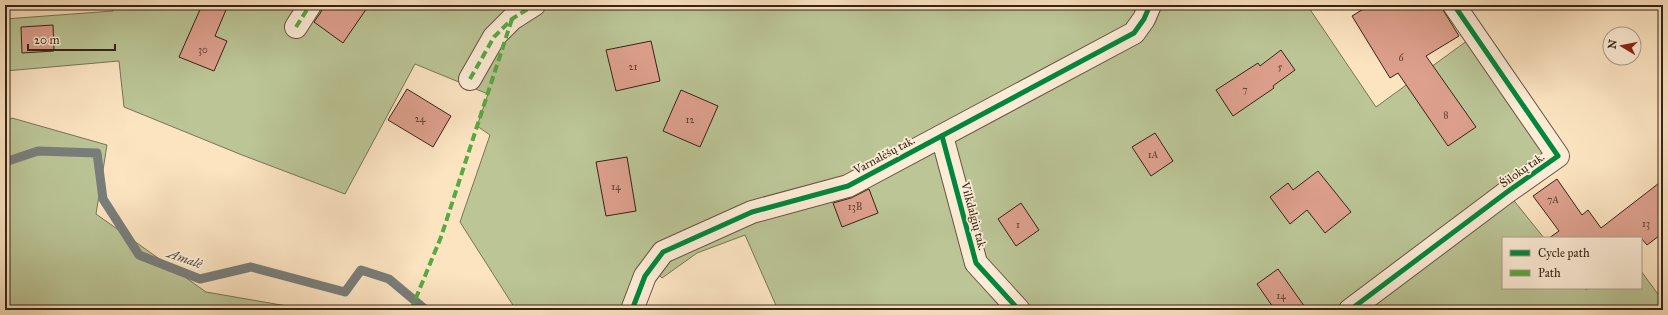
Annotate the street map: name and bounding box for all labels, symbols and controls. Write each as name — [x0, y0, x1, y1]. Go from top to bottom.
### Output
scale bar — [28, 26, 115, 52]
north arrow — [1602, 26, 1642, 66]
text: 20 m — [34, 33, 60, 47]
text: N — [1605, 38, 1620, 50]
house number: 30 — [198, 44, 208, 56]
house number: 6 — [1398, 52, 1404, 64]
house number: 21 — [629, 61, 637, 73]
house number: 5 — [1278, 61, 1283, 73]
house number: 7 — [1242, 84, 1248, 96]
house number: 8 — [1443, 109, 1449, 121]
house number: 24 — [415, 113, 426, 125]
house number: 12 — [686, 114, 695, 126]
street label: Varnalėšų tak. — [850, 133, 917, 177]
street label: Šilokų tak. — [1496, 148, 1547, 190]
house number: 1A — [1148, 149, 1159, 161]
street label: Vilkdalgių tak. — [957, 179, 990, 252]
house number: 14 — [611, 181, 621, 193]
house number: 7A — [1547, 194, 1559, 206]
house number: 13B — [848, 201, 862, 213]
house number: 13 — [1642, 218, 1650, 230]
house number: 1 — [1016, 219, 1020, 231]
legend — [1502, 237, 1642, 289]
water label: Amalė — [163, 245, 205, 273]
text: Cycle path — [1538, 246, 1590, 260]
text: Path — [1538, 266, 1561, 280]
house number: 14 — [1276, 290, 1286, 302]

